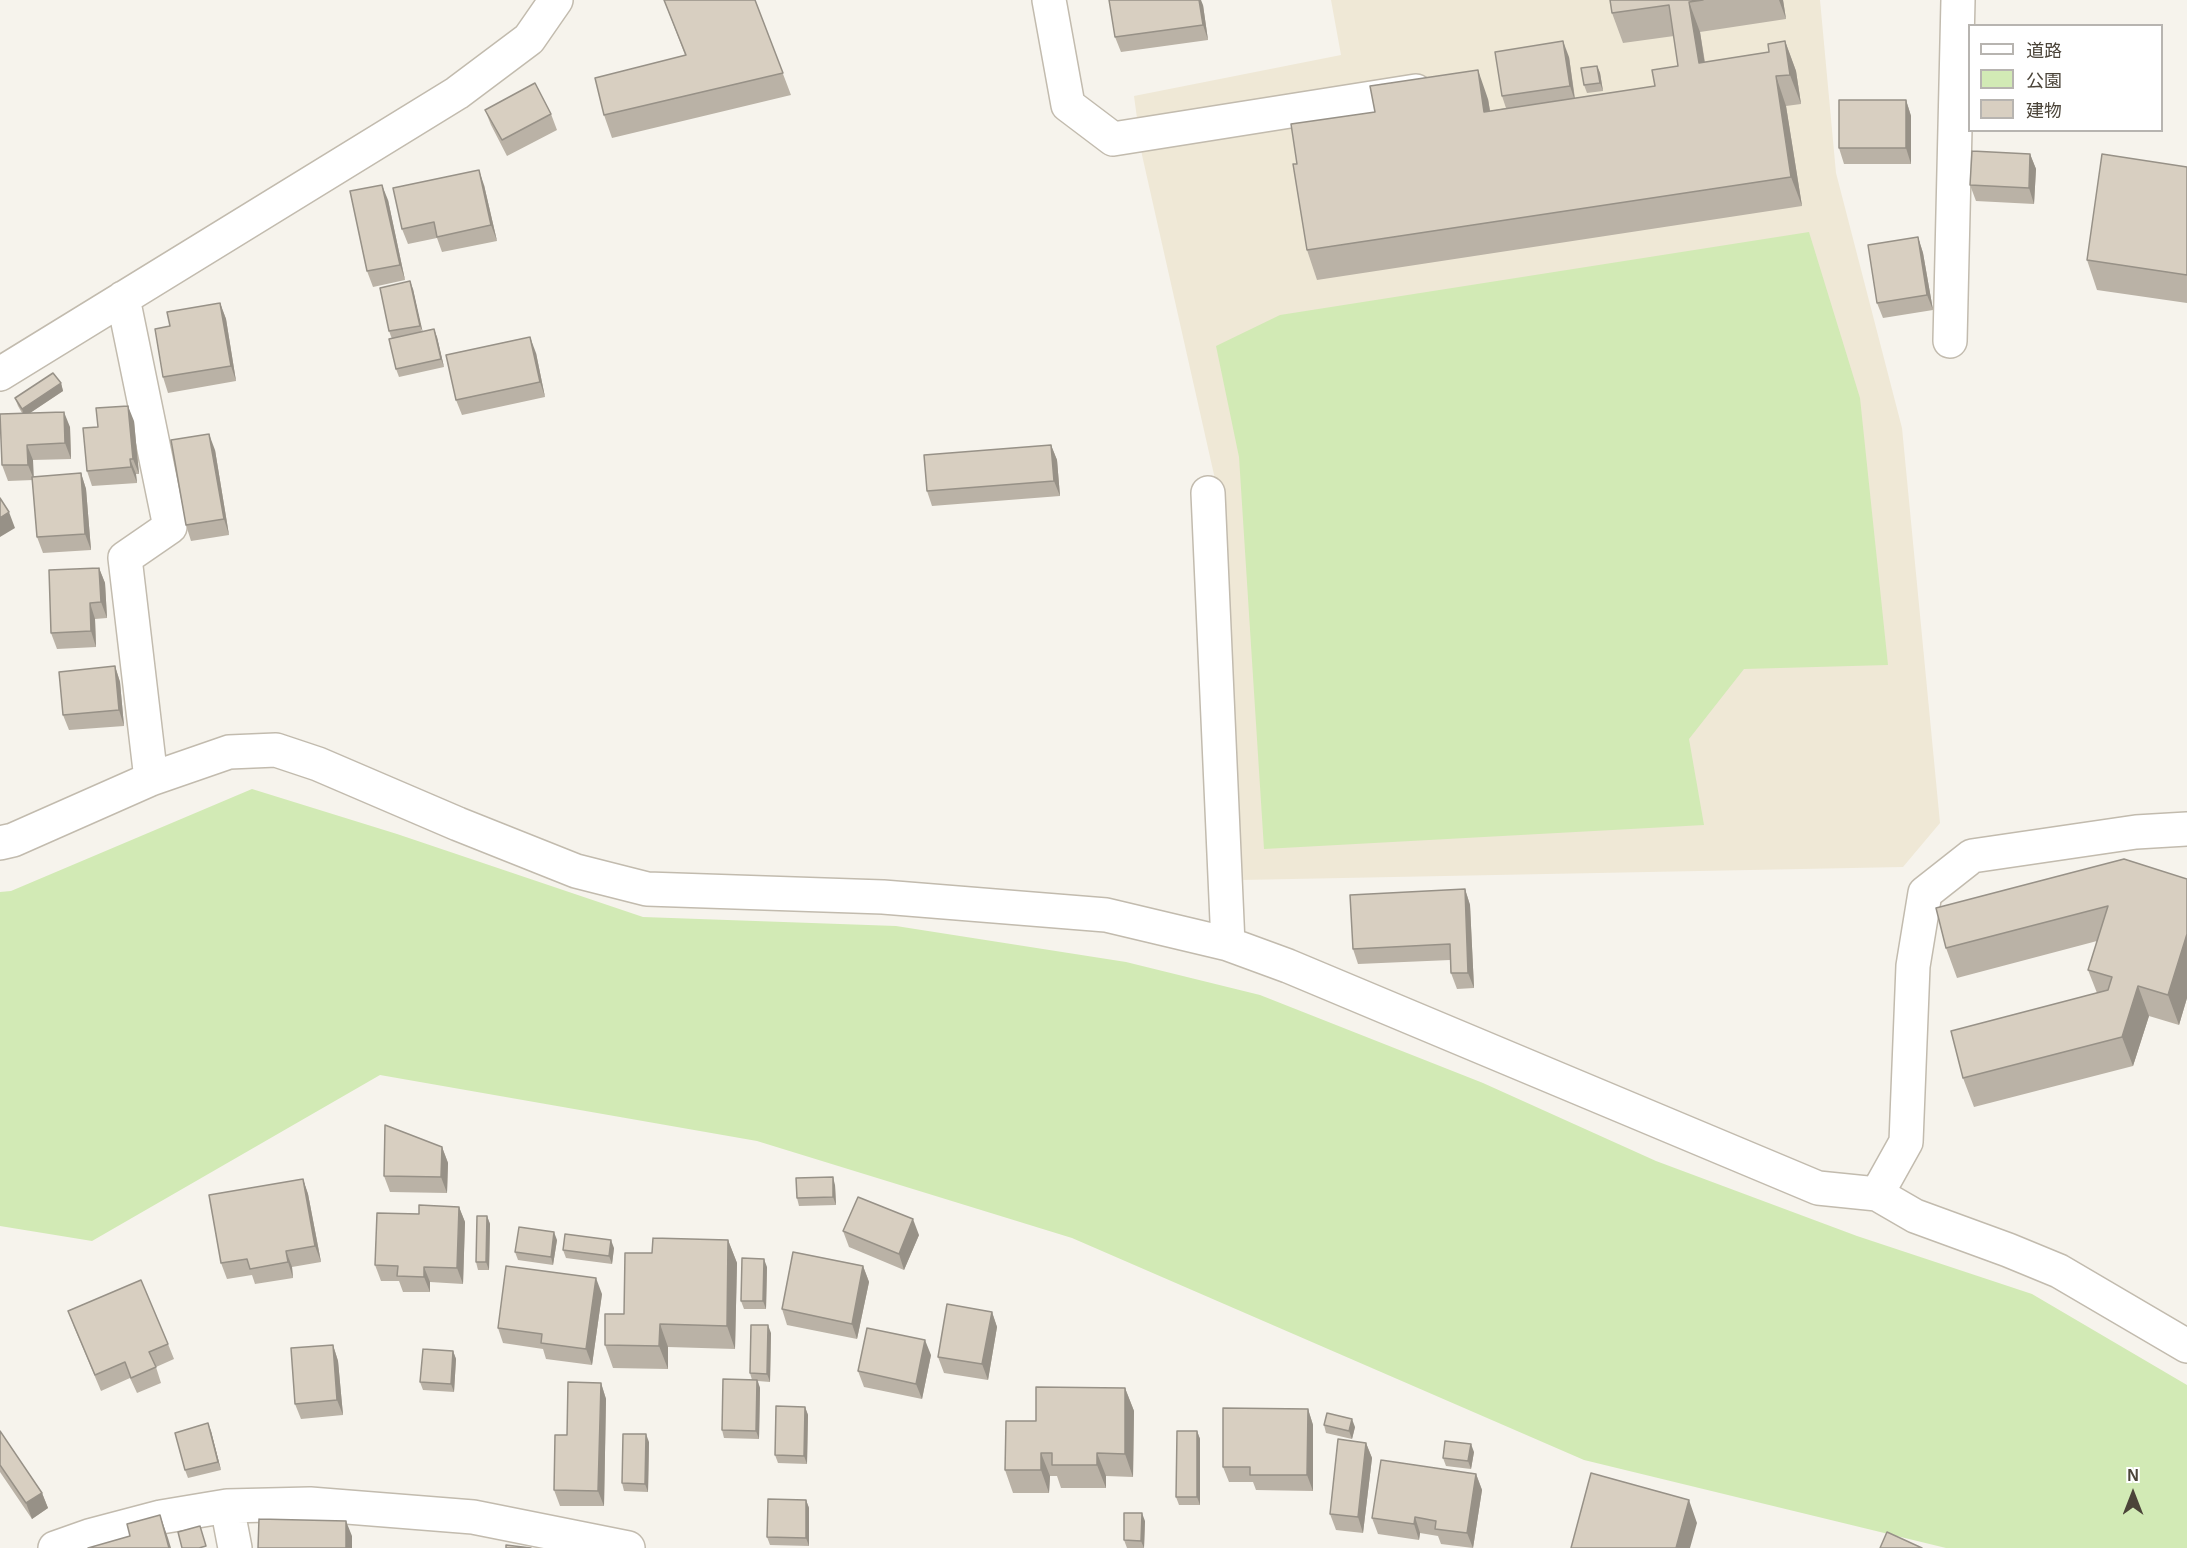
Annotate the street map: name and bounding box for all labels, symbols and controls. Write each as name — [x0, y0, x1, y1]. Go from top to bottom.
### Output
legend — [1968, 24, 2163, 132]
text: 道路 — [2026, 41, 2062, 61]
text: 公園 — [2026, 71, 2062, 91]
text: 建物 — [2026, 101, 2062, 121]
north arrow — [2103, 1464, 2163, 1524]
text: N — [2127, 1467, 2139, 1484]

